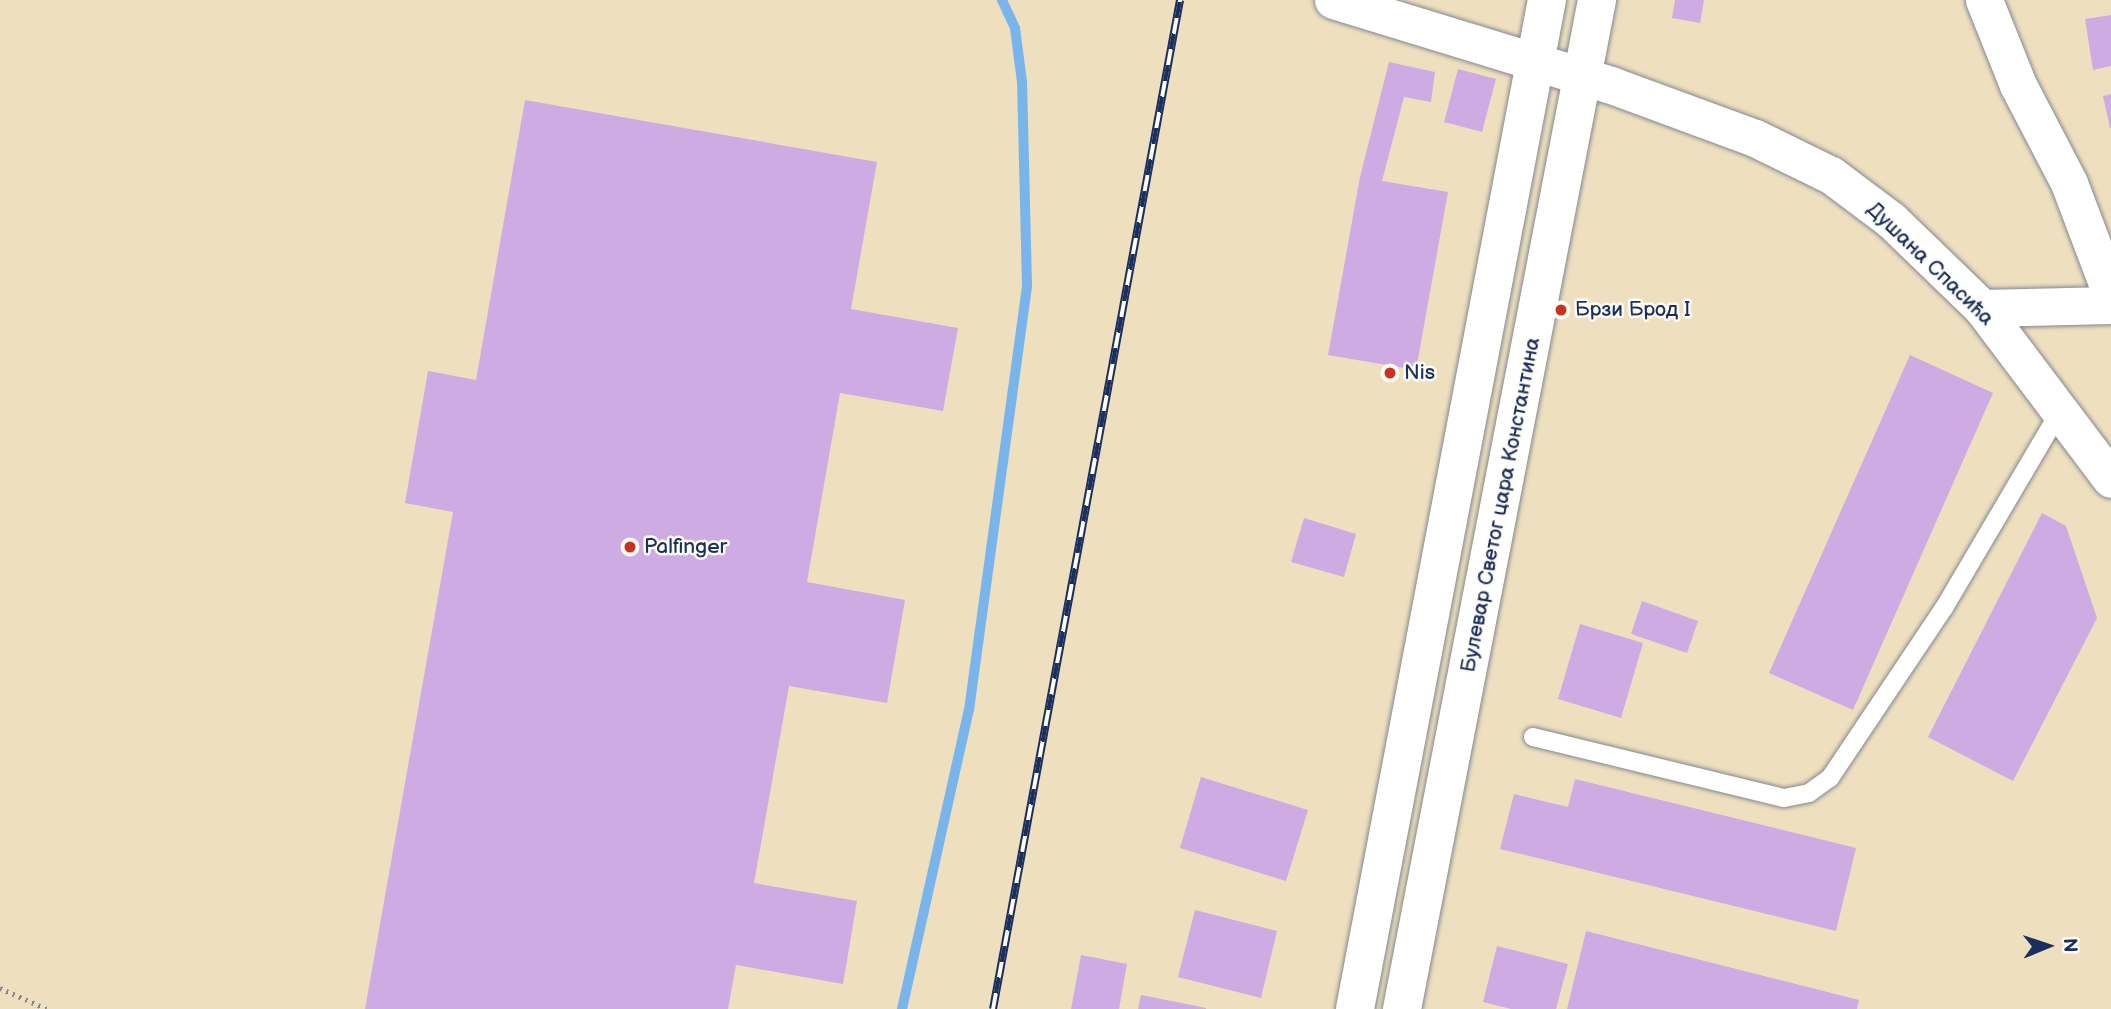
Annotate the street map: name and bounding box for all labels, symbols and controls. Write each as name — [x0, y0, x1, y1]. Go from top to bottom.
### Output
street label: Душана Спасића — [1861, 197, 1999, 331]
place label: Брзи Брод I — [1575, 297, 1690, 323]
marker: Брзи Брод I — [1553, 302, 1569, 318]
street label: Булевар Светог цара Константина — [1456, 335, 1546, 675]
place label: Nis — [1404, 360, 1435, 386]
marker: Nis — [1382, 365, 1398, 381]
place label: Palfinger — [644, 534, 727, 560]
marker: Palfinger — [622, 539, 638, 555]
north arrow — [2013, 911, 2083, 981]
text: N — [2058, 938, 2081, 953]

